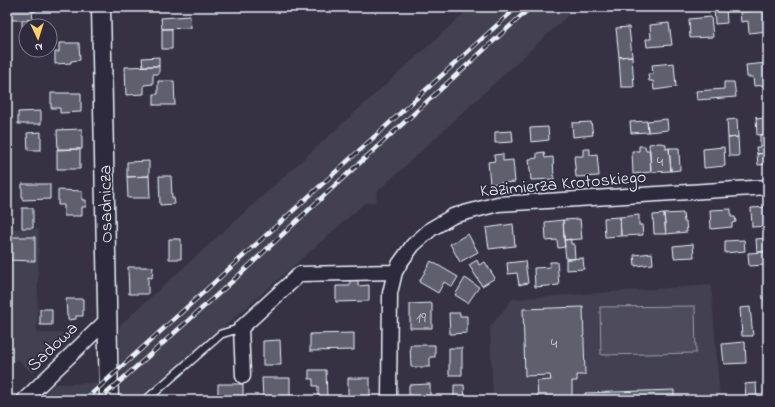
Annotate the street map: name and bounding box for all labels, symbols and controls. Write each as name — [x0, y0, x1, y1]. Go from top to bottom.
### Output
north arrow — [18, 18, 58, 58]
text: N — [34, 39, 43, 55]
house number: 4 — [657, 150, 664, 174]
street label: Osadnicza — [93, 165, 121, 243]
street label: Kazimierza Krotoskiego — [479, 165, 647, 206]
house number: 19 — [416, 306, 426, 330]
street label: Sadowa — [22, 316, 85, 378]
house number: 4 — [551, 332, 558, 356]

